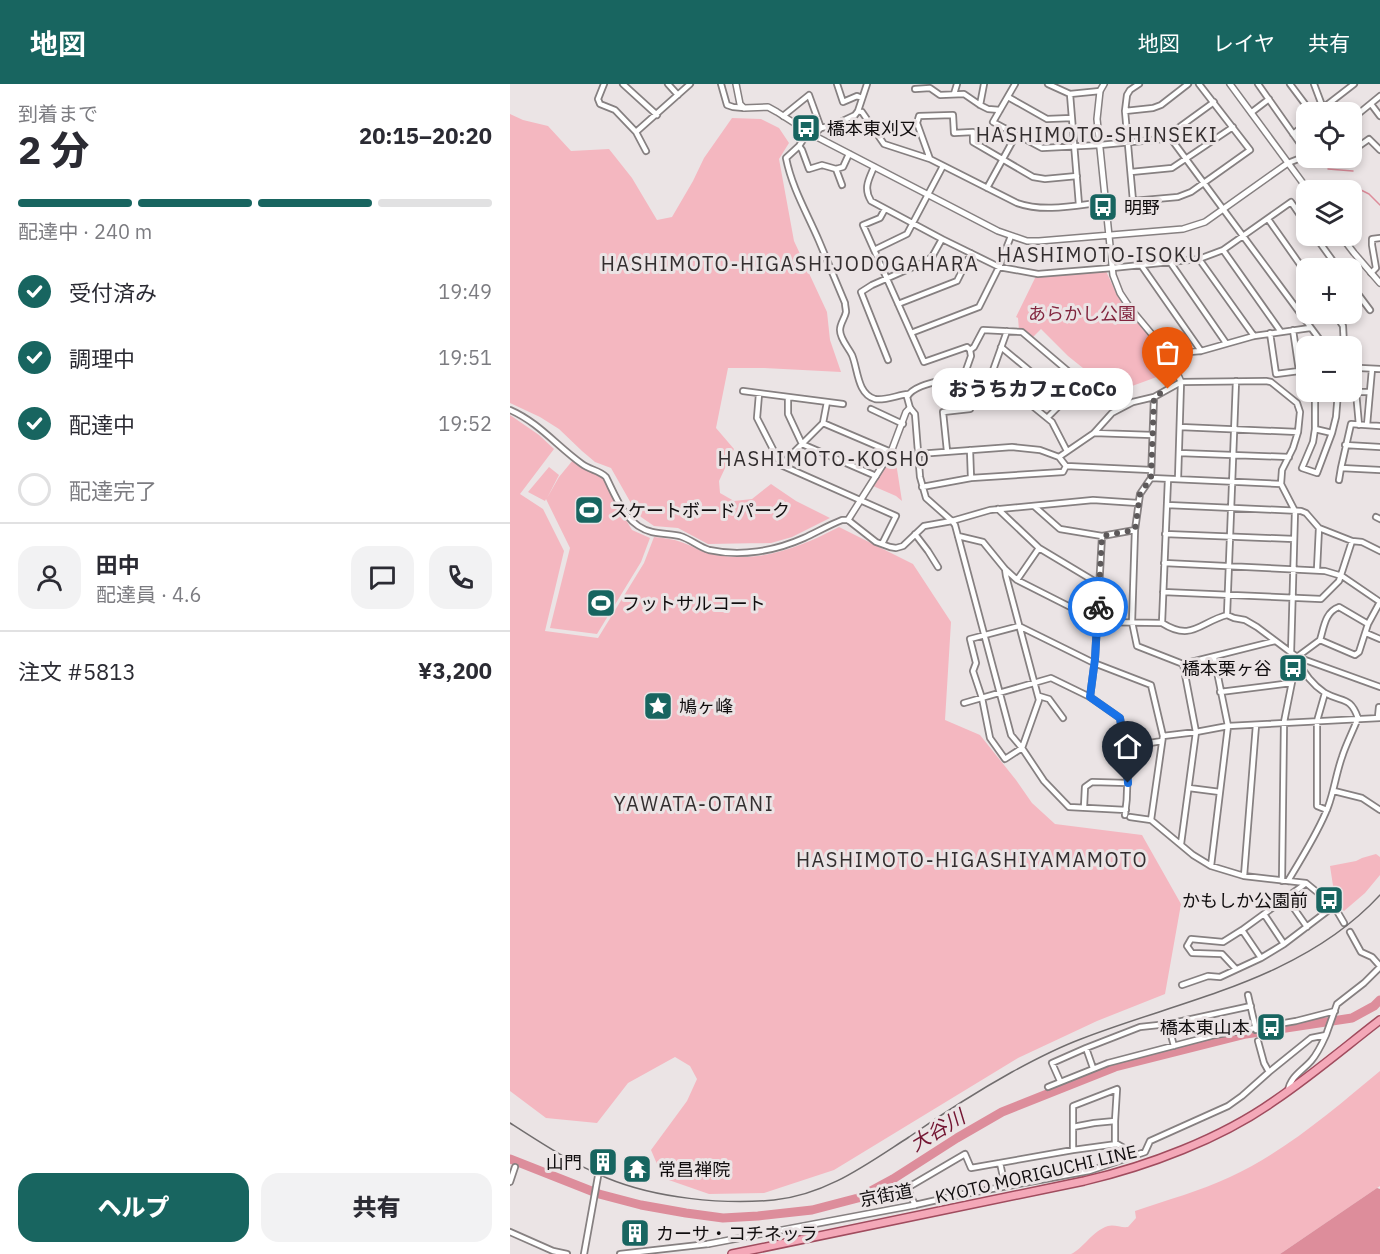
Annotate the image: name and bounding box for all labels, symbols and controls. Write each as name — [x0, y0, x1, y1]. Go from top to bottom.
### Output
text: 地図 — [30, 25, 86, 62]
text: 地図 — [1138, 29, 1180, 57]
text: レイヤ — [1213, 29, 1275, 57]
text: 共有 — [1308, 29, 1350, 57]
text: 到着まで — [18, 100, 98, 127]
map controls — [1296, 102, 1362, 402]
button: locate — [1296, 102, 1362, 168]
bus stop icon: 橋本東刈又 — [790, 112, 822, 144]
place label: 橋本東刈又 — [827, 117, 917, 140]
text: 20:15–20:20 — [359, 121, 492, 150]
district label: HASHIMOTO-SHINSEKI — [976, 121, 1218, 148]
text: 2 分 — [18, 124, 90, 175]
button: layers — [1296, 180, 1362, 246]
bus stop icon: 明野 — [1087, 191, 1119, 223]
place label: 明野 — [1124, 196, 1160, 219]
text: 配達中 · 240 m — [18, 218, 152, 245]
district label: HASHIMOTO-ISOKU — [997, 241, 1203, 268]
district label: HASHIMOTO-HIGASHIJODOGAHARA — [601, 250, 979, 277]
button: + — [1296, 258, 1362, 324]
icon: check — [18, 275, 51, 308]
text: 受付済み — [69, 278, 157, 307]
text: 19:49 — [438, 278, 492, 305]
park label: あらかし公園 — [1028, 302, 1136, 325]
pin — [1142, 327, 1193, 389]
icon: bag — [1151, 336, 1184, 369]
button: − — [1296, 336, 1362, 402]
icon: check — [18, 341, 51, 374]
text: 調理中 — [69, 344, 135, 373]
text: 19:51 — [438, 344, 492, 371]
callout: おうちカフェCoCo — [931, 368, 1132, 410]
text: おうちカフェCoCo — [948, 375, 1117, 402]
icon: check — [18, 407, 51, 440]
text: 配達中 — [69, 410, 135, 439]
text: 19:52 — [438, 410, 492, 437]
district label: HASHIMOTO-KOSHO — [718, 445, 930, 472]
text: 配達完了 — [69, 476, 157, 505]
sports icon: スケートボードパーク — [573, 494, 605, 526]
place label: スケートボードパーク — [610, 499, 790, 522]
button: person — [18, 546, 81, 609]
button: chat — [351, 546, 414, 609]
button: phone — [429, 546, 492, 609]
text: 田中 — [96, 550, 140, 579]
courier — [1068, 577, 1128, 637]
text: 配達員 · 4.6 — [96, 581, 201, 608]
sports icon: フットサルコート — [585, 587, 617, 619]
icon: bike — [1082, 591, 1115, 624]
place label: フットサルコート — [622, 592, 766, 615]
bus stop icon: 橋本栗ヶ谷 — [1277, 652, 1309, 684]
text: ¥3,200 — [418, 656, 492, 685]
text: 注文 #5813 — [18, 657, 136, 686]
place label: 橋本栗ヶ谷 — [1182, 657, 1272, 680]
place icon: 鳩ヶ峰 — [642, 690, 674, 722]
place label: 鳩ヶ峰 — [679, 695, 733, 718]
pin — [1102, 721, 1153, 783]
icon: home — [1111, 730, 1144, 763]
district label: YAWATA-OTANI — [614, 790, 774, 817]
district label: HASHIMOTO-HIGASHIYAMAMOTO — [796, 846, 1148, 873]
bus stop icon: かもしか公園前 — [1313, 884, 1345, 916]
place label: かもしか公園前 — [1182, 889, 1308, 912]
bus stop icon: 橋本東山本 — [1255, 1011, 1287, 1043]
place label: 橋本東山本 — [1160, 1016, 1250, 1039]
water label: 大谷川 — [904, 1102, 971, 1157]
street label: KYOTO MORIGUCHI LINE — [933, 1140, 1139, 1208]
building icon: 山門 — [587, 1146, 619, 1178]
place label: 山門 — [546, 1151, 582, 1174]
temple icon: 常昌禅院 — [621, 1153, 653, 1185]
place label: 常昌禅院 — [658, 1158, 730, 1181]
button: ヘルプ — [18, 1173, 249, 1242]
button: 共有 — [261, 1173, 492, 1242]
street label: 京街道 — [857, 1179, 915, 1211]
building icon: カーサ・コチネッラ — [619, 1217, 651, 1249]
place label: カーサ・コチネッラ — [656, 1222, 818, 1245]

